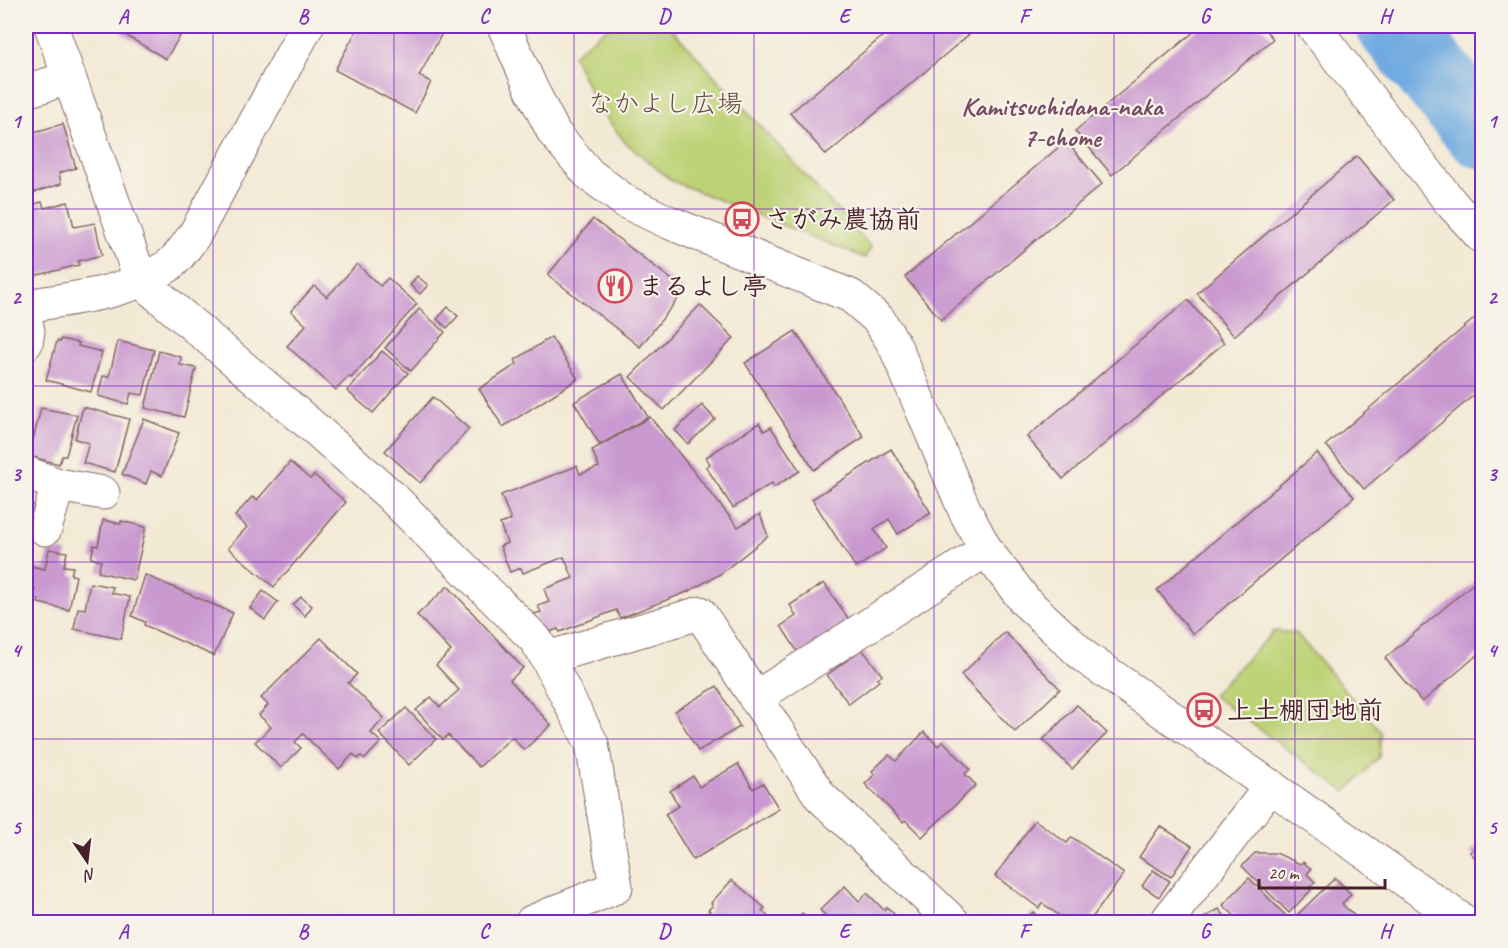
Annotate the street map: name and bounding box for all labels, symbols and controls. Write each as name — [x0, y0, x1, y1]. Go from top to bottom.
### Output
text: A — [118, 4, 130, 29]
text: B — [298, 4, 310, 29]
text: C — [479, 4, 491, 29]
text: D — [658, 4, 672, 29]
text: E — [839, 4, 853, 29]
text: F — [1019, 4, 1033, 29]
text: G — [1200, 4, 1213, 29]
text: H — [1379, 4, 1394, 29]
park label: なかよし広場 — [588, 87, 742, 120]
district label: Kamitsuchidana-naka 7-chome — [961, 89, 1165, 154]
text: 1 — [12, 109, 23, 134]
text: 1 — [1488, 109, 1499, 134]
bus stop icon: さがみ農協前 — [724, 201, 760, 237]
place label: さがみ農協前 — [765, 203, 921, 236]
restaurant icon: まるよし亭 — [597, 268, 633, 304]
place label: まるよし亭 — [638, 270, 768, 303]
text: 2 — [12, 285, 23, 310]
text: 2 — [1488, 285, 1499, 310]
text: 3 — [12, 462, 23, 487]
text: 3 — [1488, 462, 1499, 487]
text: 4 — [12, 638, 24, 663]
text: 4 — [1488, 638, 1500, 663]
bus stop icon: 上土棚団地前 — [1186, 692, 1222, 728]
place label: 上土棚団地前 — [1227, 694, 1383, 727]
text: 5 — [12, 815, 23, 840]
text: 5 — [1488, 815, 1499, 840]
north arrow — [57, 831, 117, 891]
scale bar — [1259, 852, 1385, 890]
text: 20 m — [1268, 862, 1301, 884]
text: N — [80, 864, 98, 886]
text: A — [118, 919, 130, 944]
text: B — [298, 919, 310, 944]
text: C — [479, 919, 491, 944]
text: D — [658, 919, 672, 944]
text: E — [839, 919, 853, 944]
text: F — [1019, 919, 1033, 944]
text: G — [1200, 919, 1213, 944]
text: H — [1379, 919, 1394, 944]

